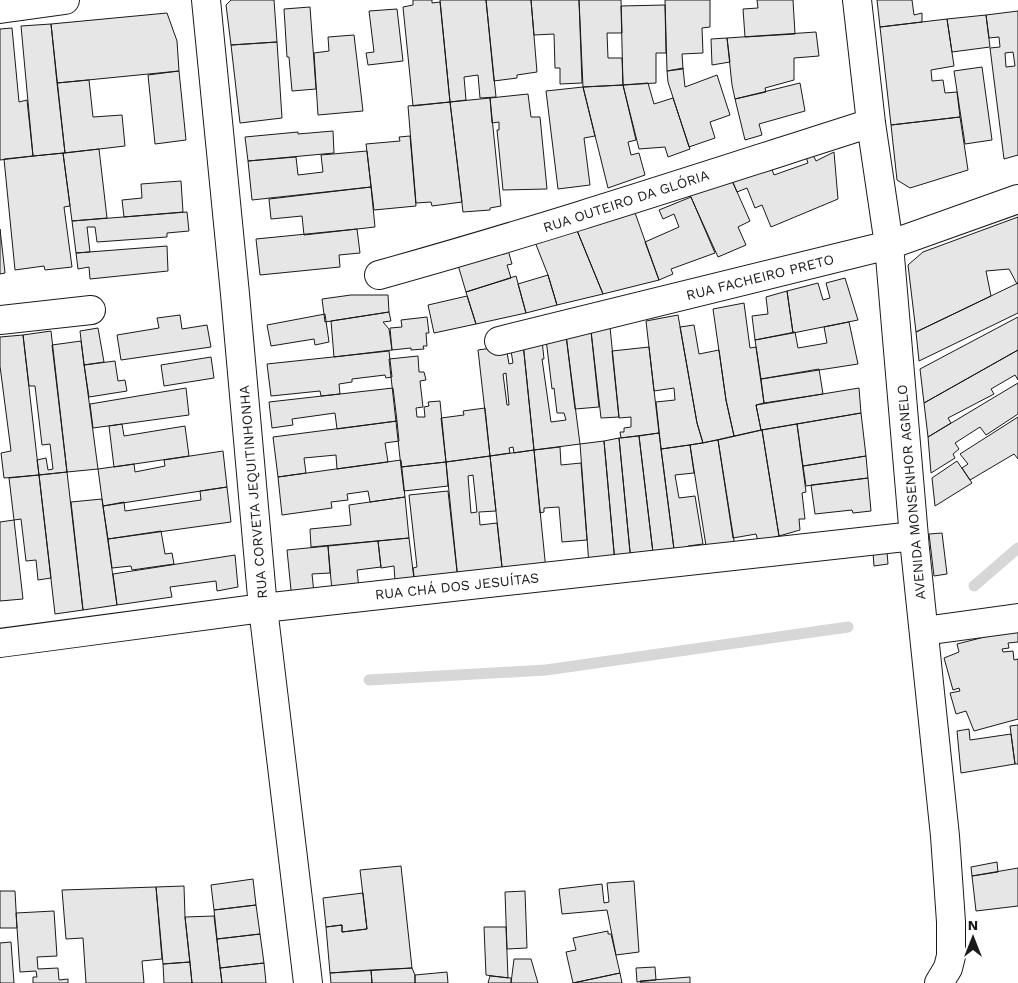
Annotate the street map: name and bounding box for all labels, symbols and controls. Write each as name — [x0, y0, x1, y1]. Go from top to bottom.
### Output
street label: RUA OUTEIRO DA GLÓRIA — [541, 167, 711, 235]
street label: RUA FACHEIRO PRETO — [684, 251, 836, 303]
street label: RUA CORVETA JEQUITINHONHA — [236, 384, 270, 600]
street label: AVENIDA MONSENHOR AGNELO — [894, 384, 928, 600]
street label: RUA CHÁ DOS JESUÍTAS — [374, 569, 540, 603]
north arrow — [948, 913, 998, 963]
text: N — [968, 917, 978, 933]

